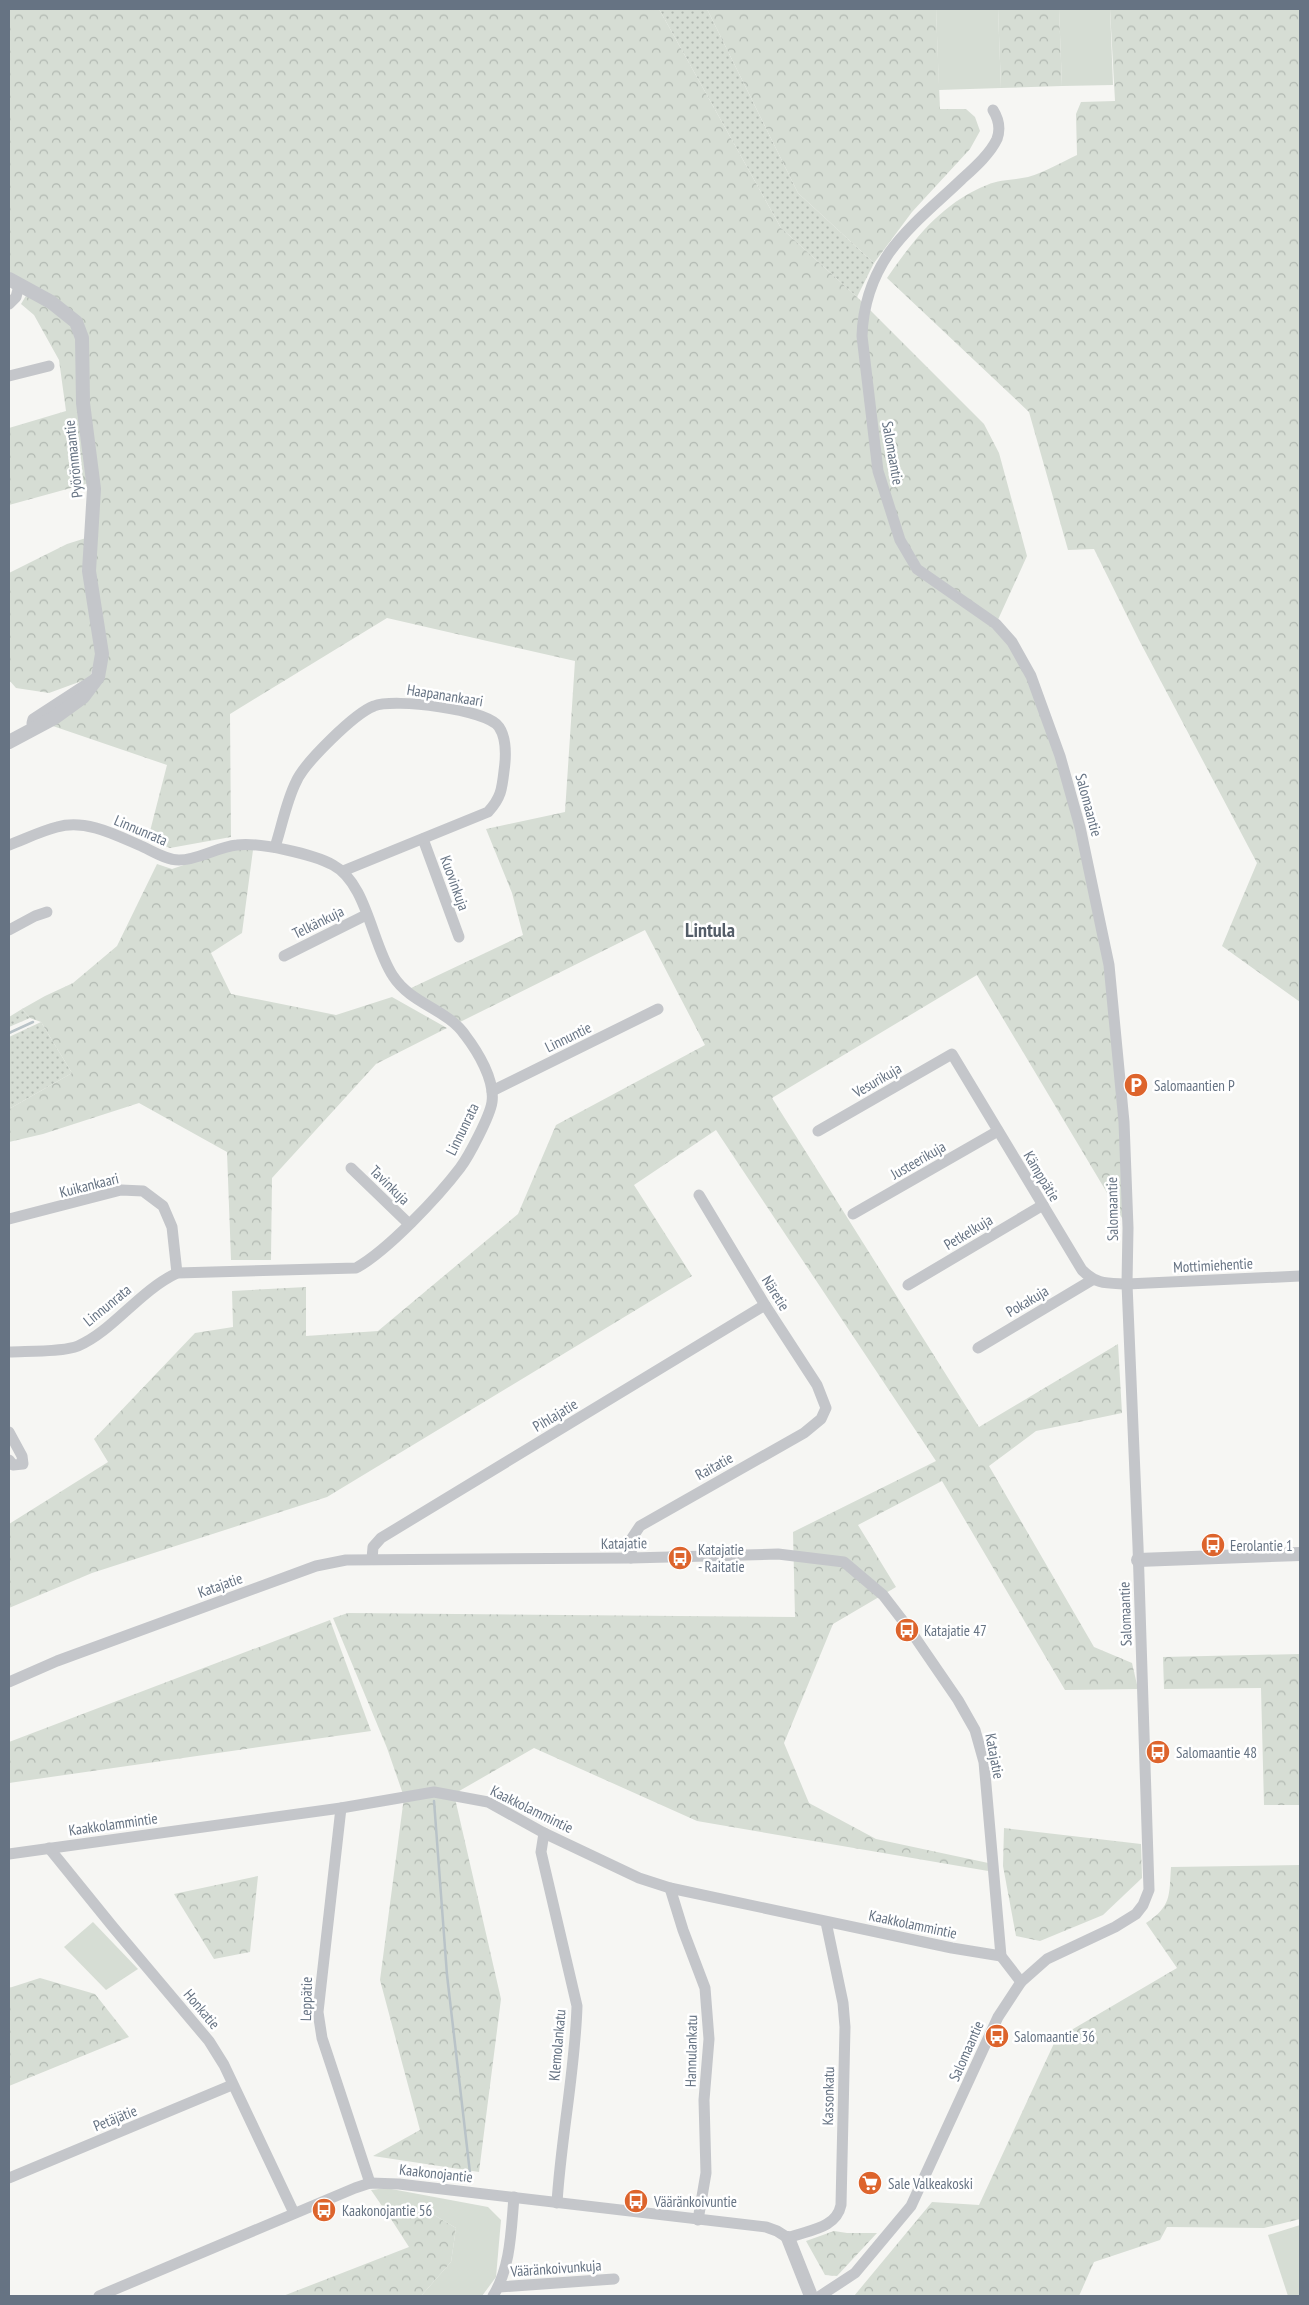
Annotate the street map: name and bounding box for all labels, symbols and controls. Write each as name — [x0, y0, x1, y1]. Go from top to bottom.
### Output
street label: Pyörönmaantie — [59, 419, 87, 499]
street label: Salomaantie — [878, 420, 908, 486]
street label: Haapanankaari — [406, 680, 484, 710]
street label: Salomaantie — [1071, 771, 1107, 839]
street label: Linnunrata — [112, 810, 170, 850]
street label: Kuovinkuja — [436, 853, 474, 913]
street label: Telkänkuja — [289, 901, 347, 943]
district label: Lintula — [685, 917, 735, 943]
street label: Linnuntie — [542, 1018, 594, 1056]
street label: Vesurikuja — [848, 1059, 905, 1102]
parking icon: Salomaantien P — [1123, 1072, 1149, 1098]
place label: Salomaantien P — [1154, 1076, 1235, 1095]
street label: Linnunrata — [441, 1100, 483, 1158]
street label: Justeerikuja — [886, 1137, 949, 1184]
street label: Kämppätie — [1019, 1147, 1065, 1205]
street label: Tavinkuja — [366, 1161, 414, 1209]
street label: Kuikankaari — [57, 1168, 121, 1202]
street label: Salomaantie — [1102, 1177, 1122, 1241]
street label: Petkelkuja — [940, 1210, 996, 1254]
street label: Mottimiehentie — [1173, 1253, 1253, 1277]
street label: Näretie — [758, 1272, 794, 1314]
street label: Linnunrata — [79, 1280, 135, 1330]
street label: Pokakuja — [1002, 1281, 1052, 1321]
street label: Pihlajatie — [529, 1394, 581, 1436]
street label: Raitatie — [692, 1448, 736, 1484]
bus stop icon: Eerolantie 1 — [1200, 1532, 1226, 1558]
street label: Katajatie — [601, 1533, 647, 1553]
place label: Eerolantie 1 — [1230, 1536, 1293, 1555]
place label: Katajatie - Raitatie — [698, 1540, 745, 1576]
bus stop icon: Katajatie - Raitatie — [667, 1545, 693, 1571]
street label: Katajatie — [195, 1568, 245, 1602]
street label: Salomaantie — [1114, 1582, 1136, 1646]
bus stop icon: Katajatie 47 — [894, 1617, 920, 1643]
place label: Katajatie 47 — [924, 1621, 987, 1640]
street label: Katajatie — [981, 1732, 1009, 1780]
bus stop icon: Salomaantie 48 — [1145, 1739, 1171, 1765]
place label: Salomaantie 48 — [1176, 1743, 1257, 1762]
street label: Kaakkolammintie — [488, 1781, 576, 1837]
street label: Kaakkolammintie — [67, 1808, 159, 1840]
street label: Kaakkolammintie — [867, 1905, 959, 1943]
street label: Leppätie — [296, 1977, 316, 2021]
street label: Honkatie — [180, 1985, 224, 2033]
street label: Klemolankatu — [544, 2008, 570, 2082]
street label: Hannulankatu — [681, 2015, 701, 2087]
street label: Salomaantie — [944, 2018, 988, 2084]
bus stop icon: Salomaantie 36 — [984, 2023, 1010, 2049]
place label: Salomaantie 36 — [1014, 2027, 1095, 2046]
street label: Kassonkatu — [818, 2066, 838, 2126]
street label: Petäjätie — [90, 2101, 140, 2135]
street label: Kaakonojantie — [398, 2160, 474, 2186]
supermarket icon: Sale Valkeakoski — [857, 2170, 883, 2196]
place label: Sale Valkeakoski — [888, 2174, 973, 2193]
bus stop icon: Vääränkoivuntie — [623, 2188, 649, 2214]
place label: Vääränkoivuntie — [653, 2192, 737, 2211]
bus stop icon: Kaakonojantie 56 — [311, 2197, 337, 2223]
place label: Kaakonojantie 56 — [342, 2201, 433, 2220]
street label: Vääränkoivunkuja — [509, 2255, 602, 2281]

